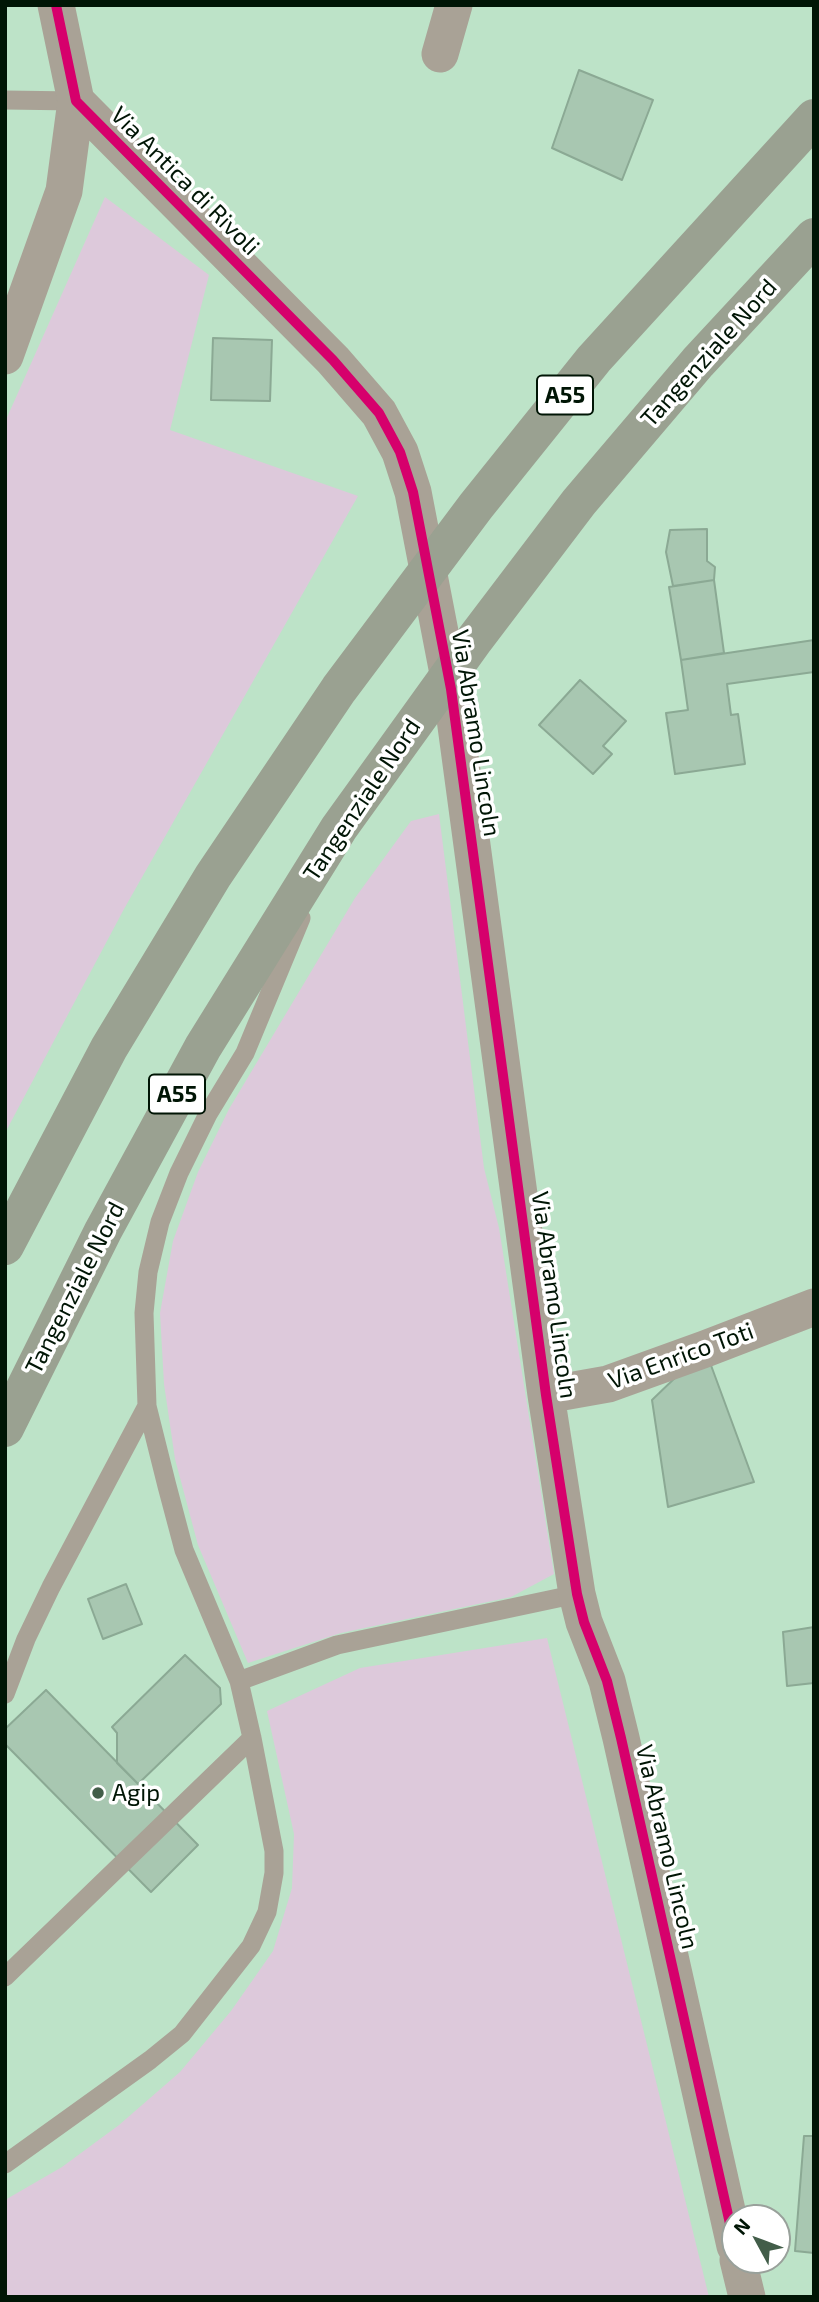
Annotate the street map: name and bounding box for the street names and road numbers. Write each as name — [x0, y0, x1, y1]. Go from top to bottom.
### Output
street label: Via Antica di Rivoli — [105, 101, 265, 261]
street label: Tangenziale Nord — [635, 273, 783, 433]
road number: A55 — [537, 376, 593, 414]
street label: Via Abramo Lincoln — [445, 628, 507, 838]
street label: Tangenziale Nord — [297, 713, 427, 887]
road number: A55 — [149, 1074, 205, 1114]
street label: Via Abramo Lincoln — [525, 1190, 583, 1400]
street label: Tangenziale Nord — [19, 1197, 131, 1379]
street label: Via Enrico Toti — [604, 1316, 758, 1396]
street label: Via Abramo Lincoln — [629, 1742, 705, 1952]

